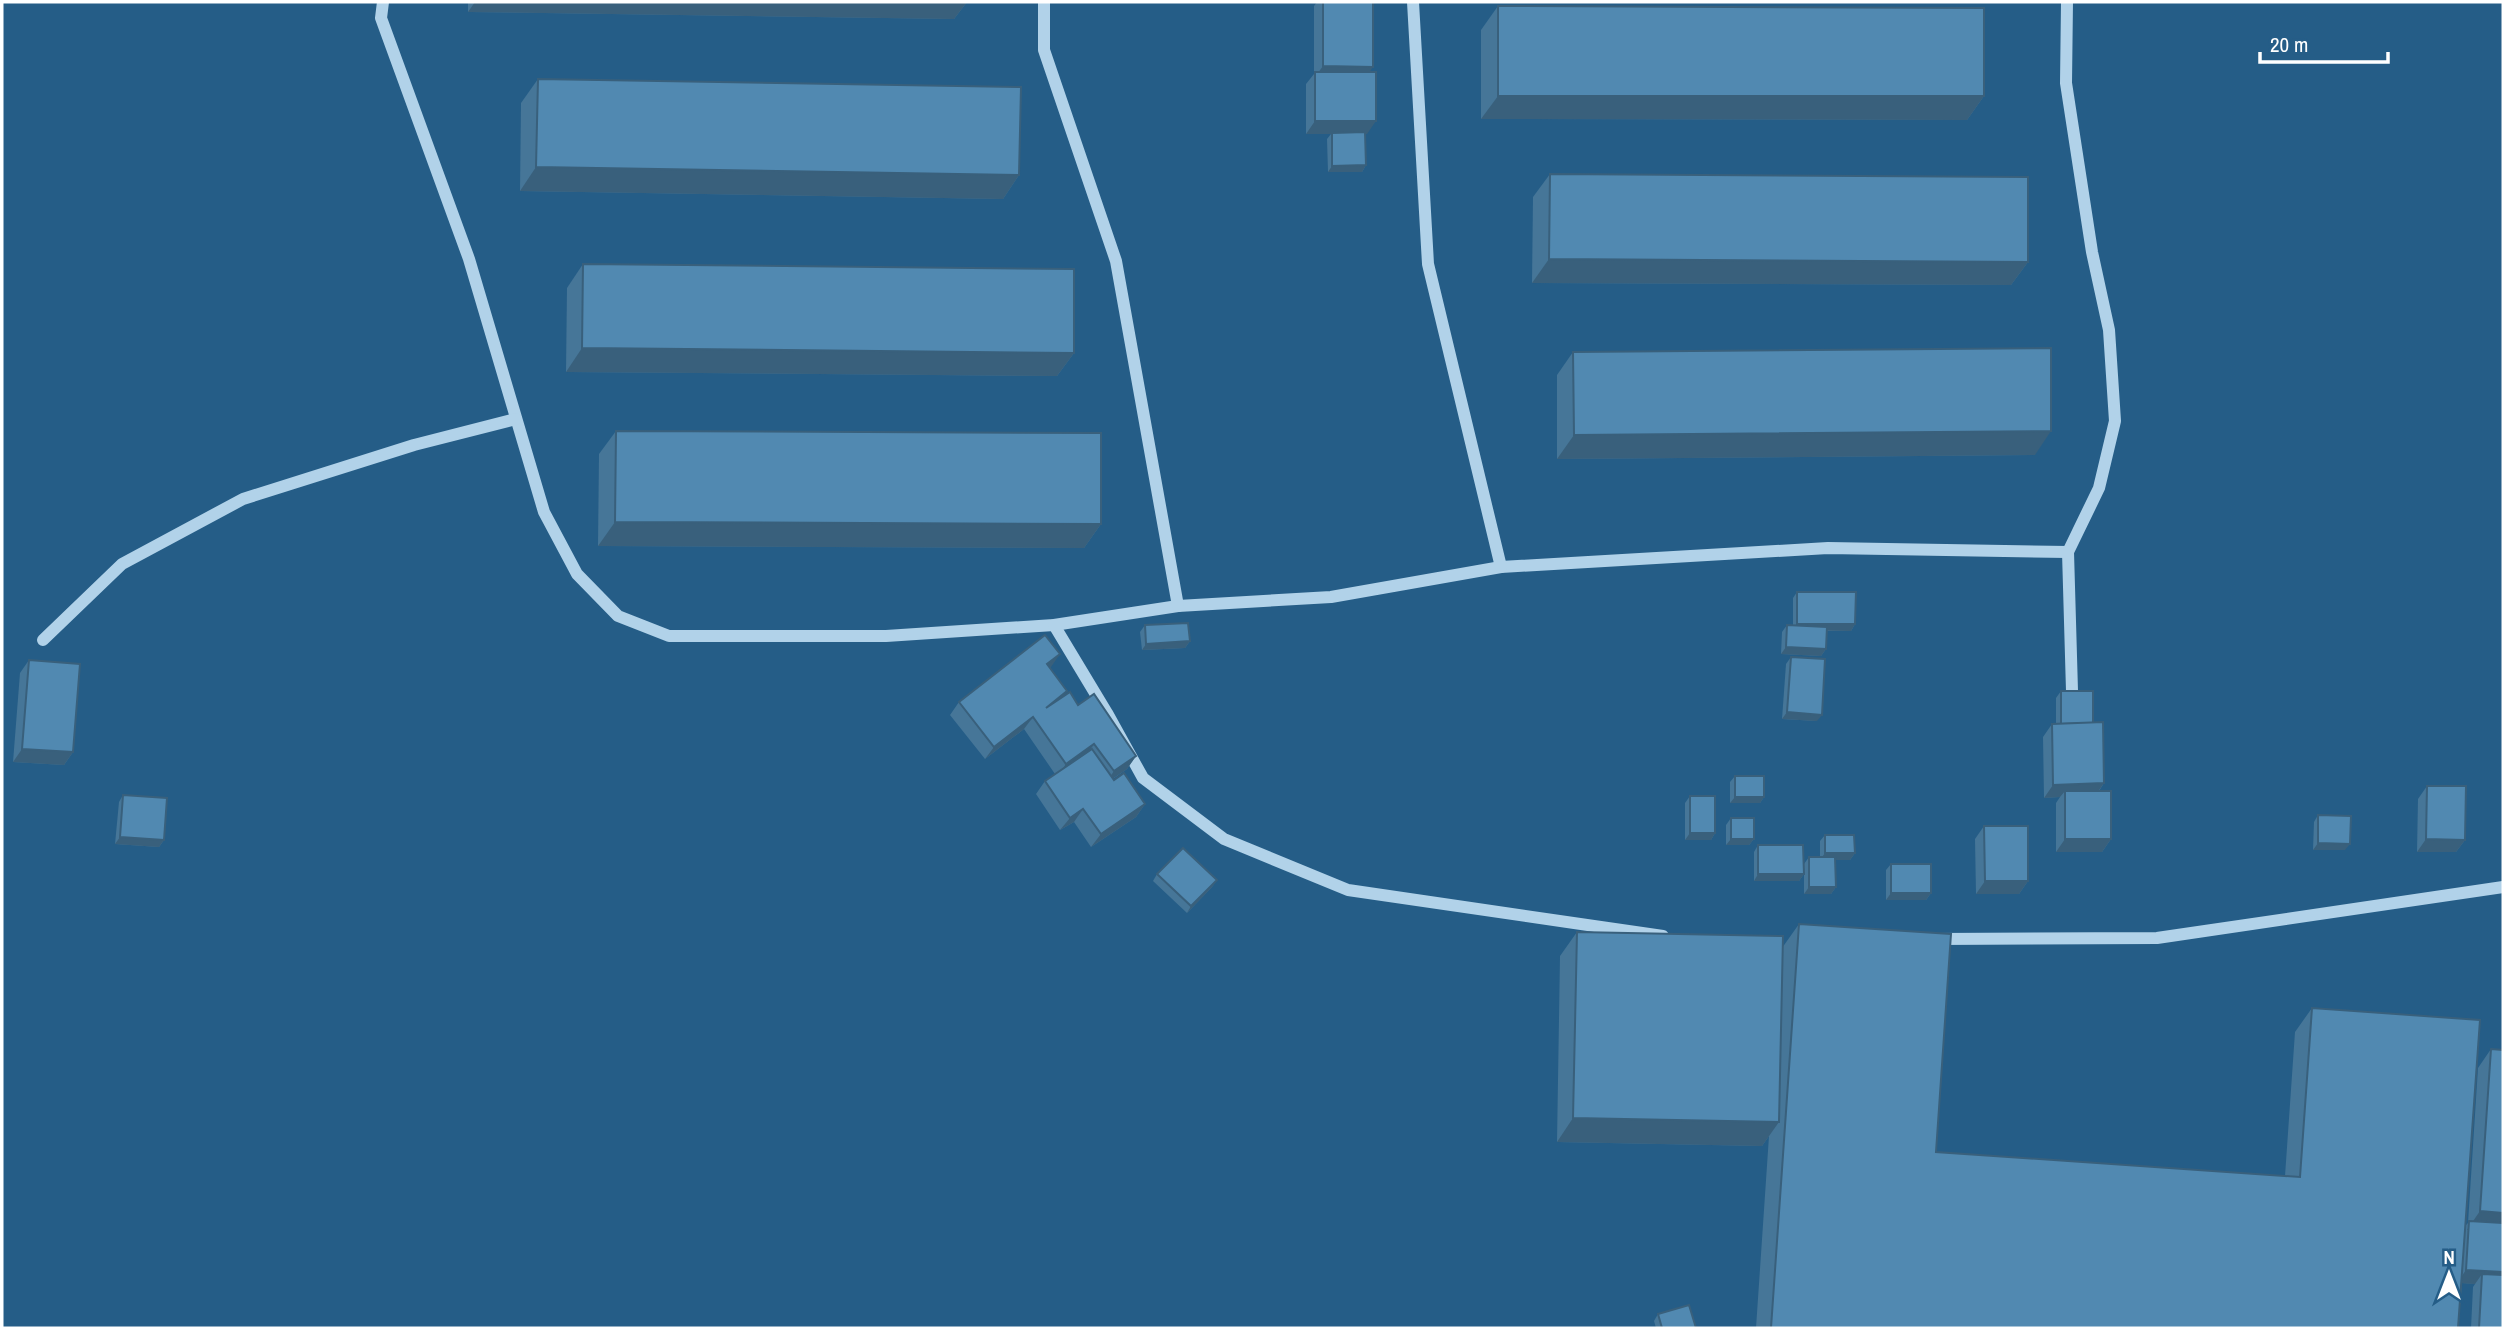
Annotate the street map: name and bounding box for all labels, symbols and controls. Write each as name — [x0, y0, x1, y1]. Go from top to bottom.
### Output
scale bar — [2260, 21, 2388, 65]
text: 20 m — [2270, 30, 2308, 59]
north arrow — [2414, 1239, 2484, 1309]
text: N — [2443, 1244, 2455, 1270]

